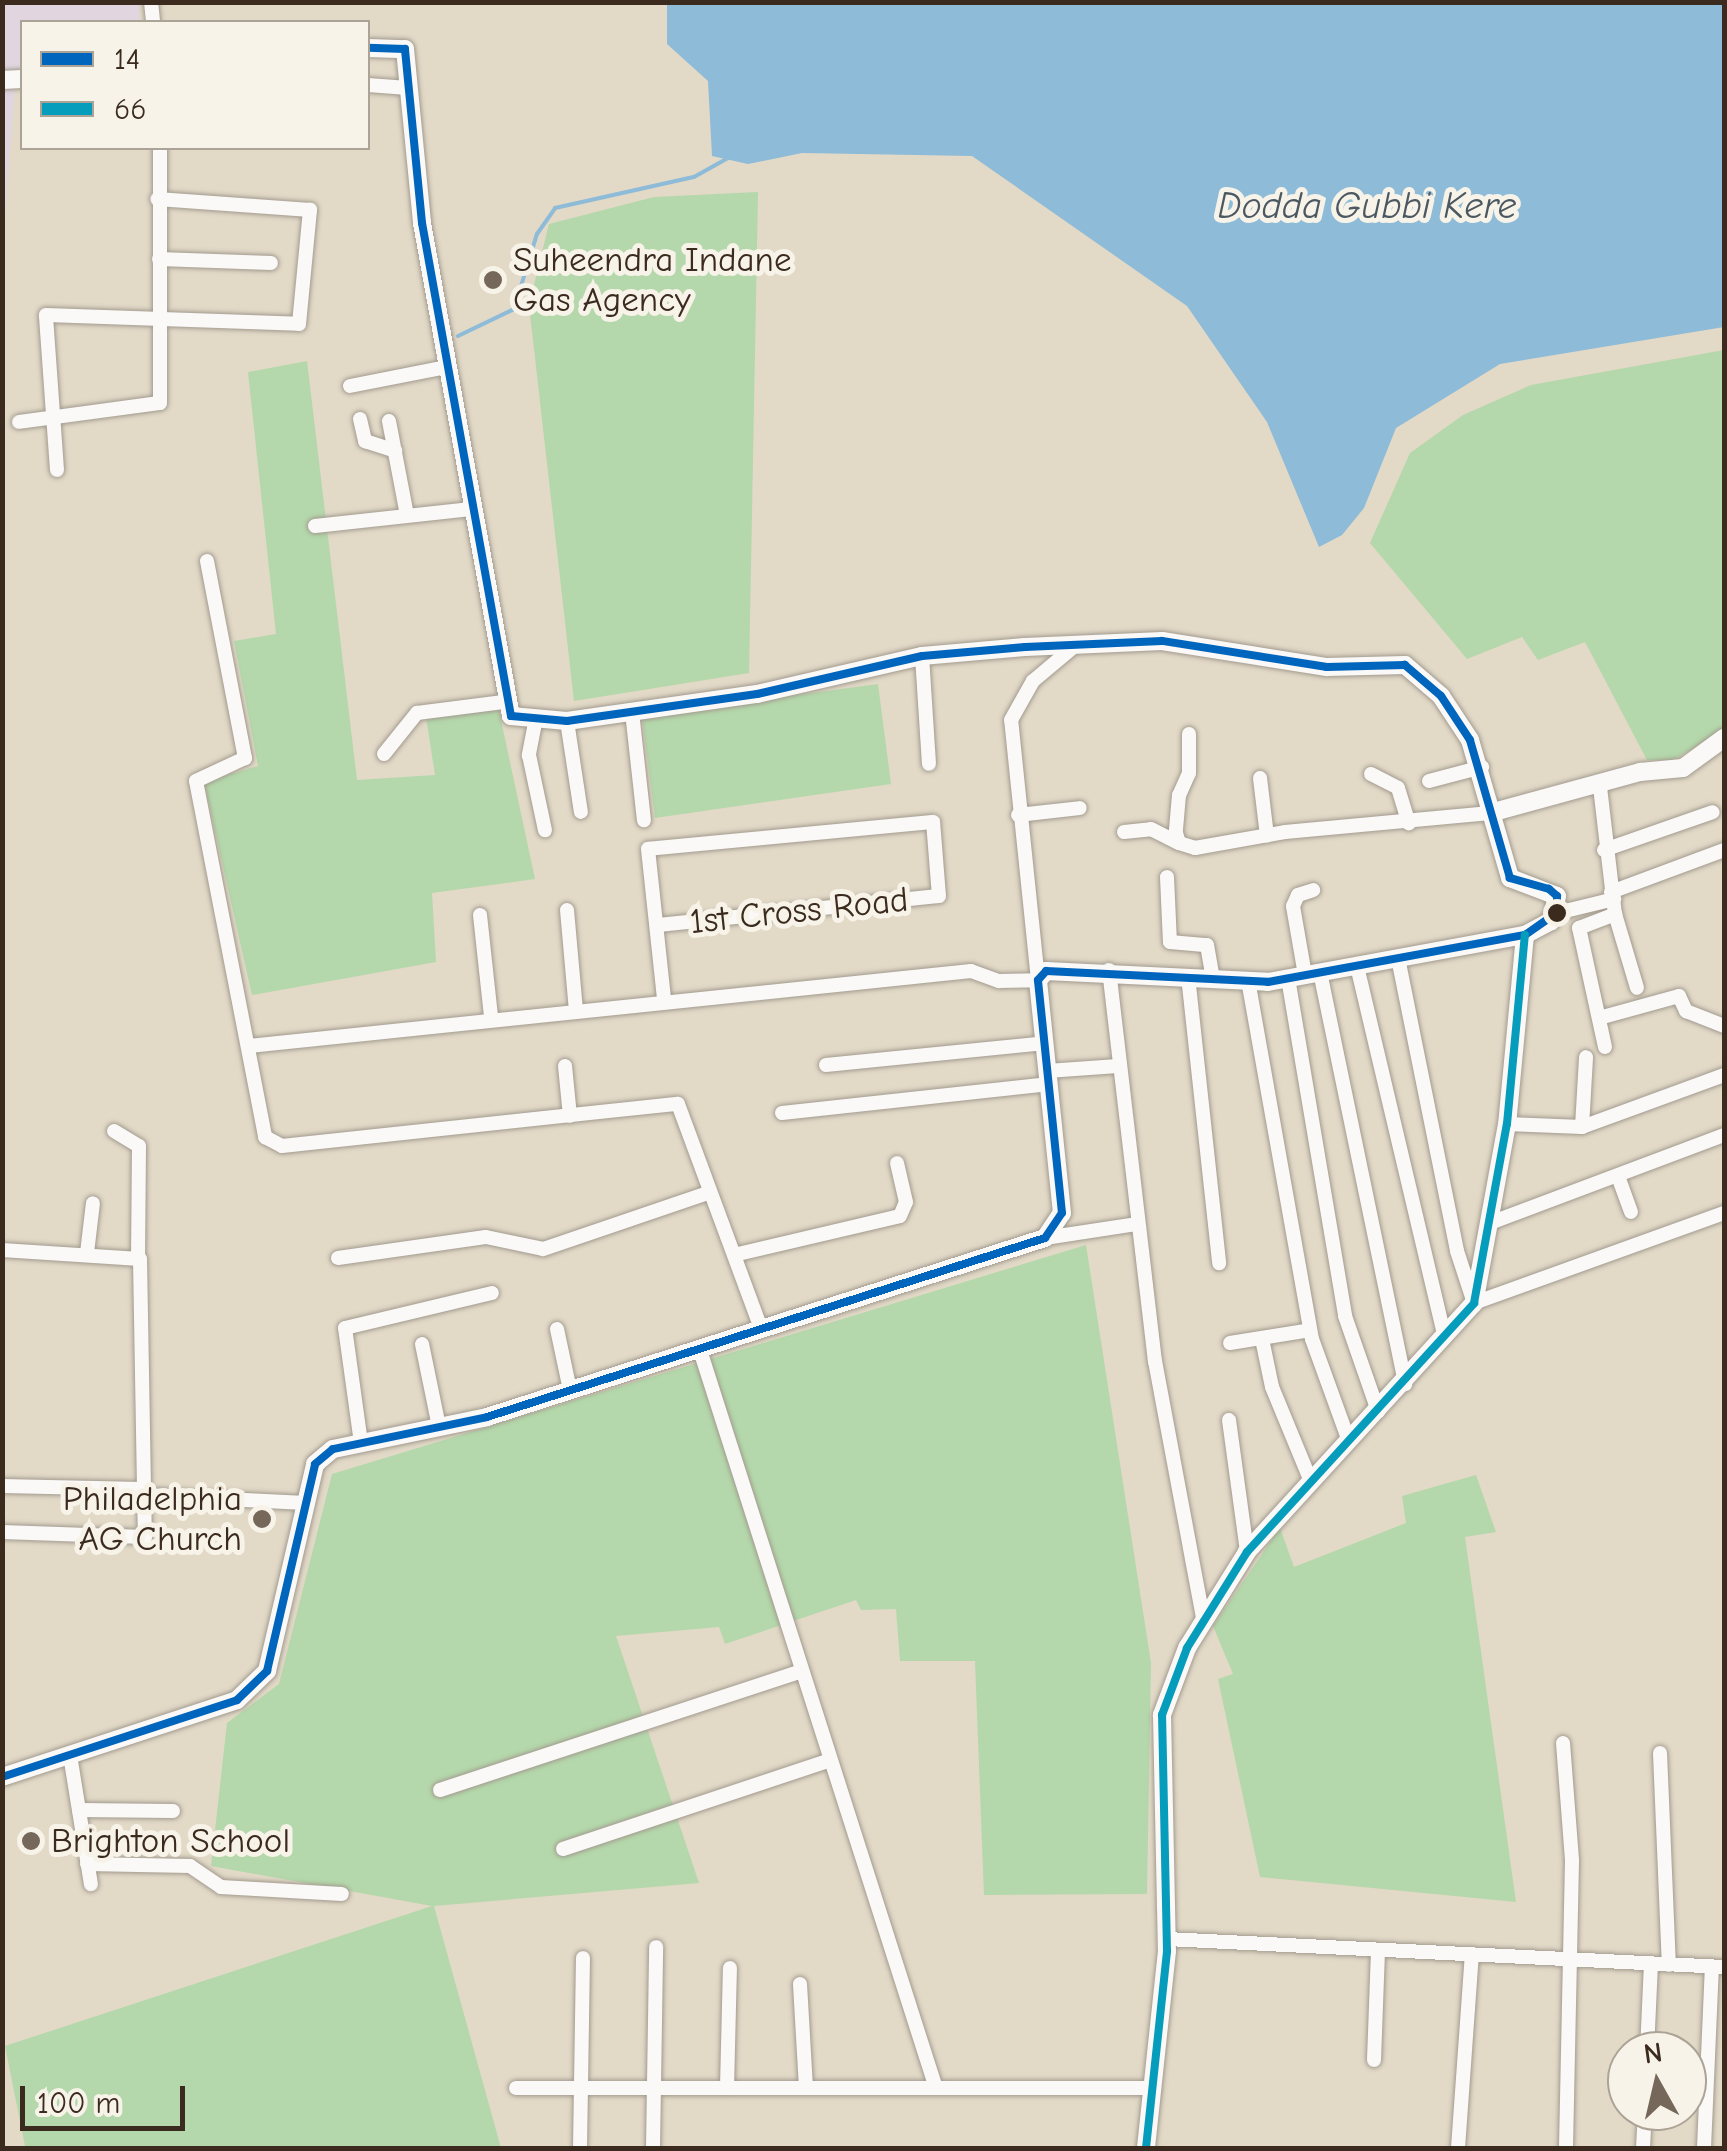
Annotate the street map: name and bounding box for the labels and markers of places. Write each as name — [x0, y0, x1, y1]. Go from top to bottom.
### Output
place label: Suheendra Indane Gas Agency — [513, 239, 791, 321]
marker: Suheendra Indane Gas Agency — [482, 269, 504, 291]
unlabelled marker — [1547, 903, 1567, 923]
place label: Philadelphia AG Church — [63, 1478, 242, 1560]
marker: Philadelphia AG Church — [251, 1508, 273, 1530]
place label: Brighton School — [51, 1820, 290, 1862]
marker: Brighton School — [20, 1830, 42, 1852]

